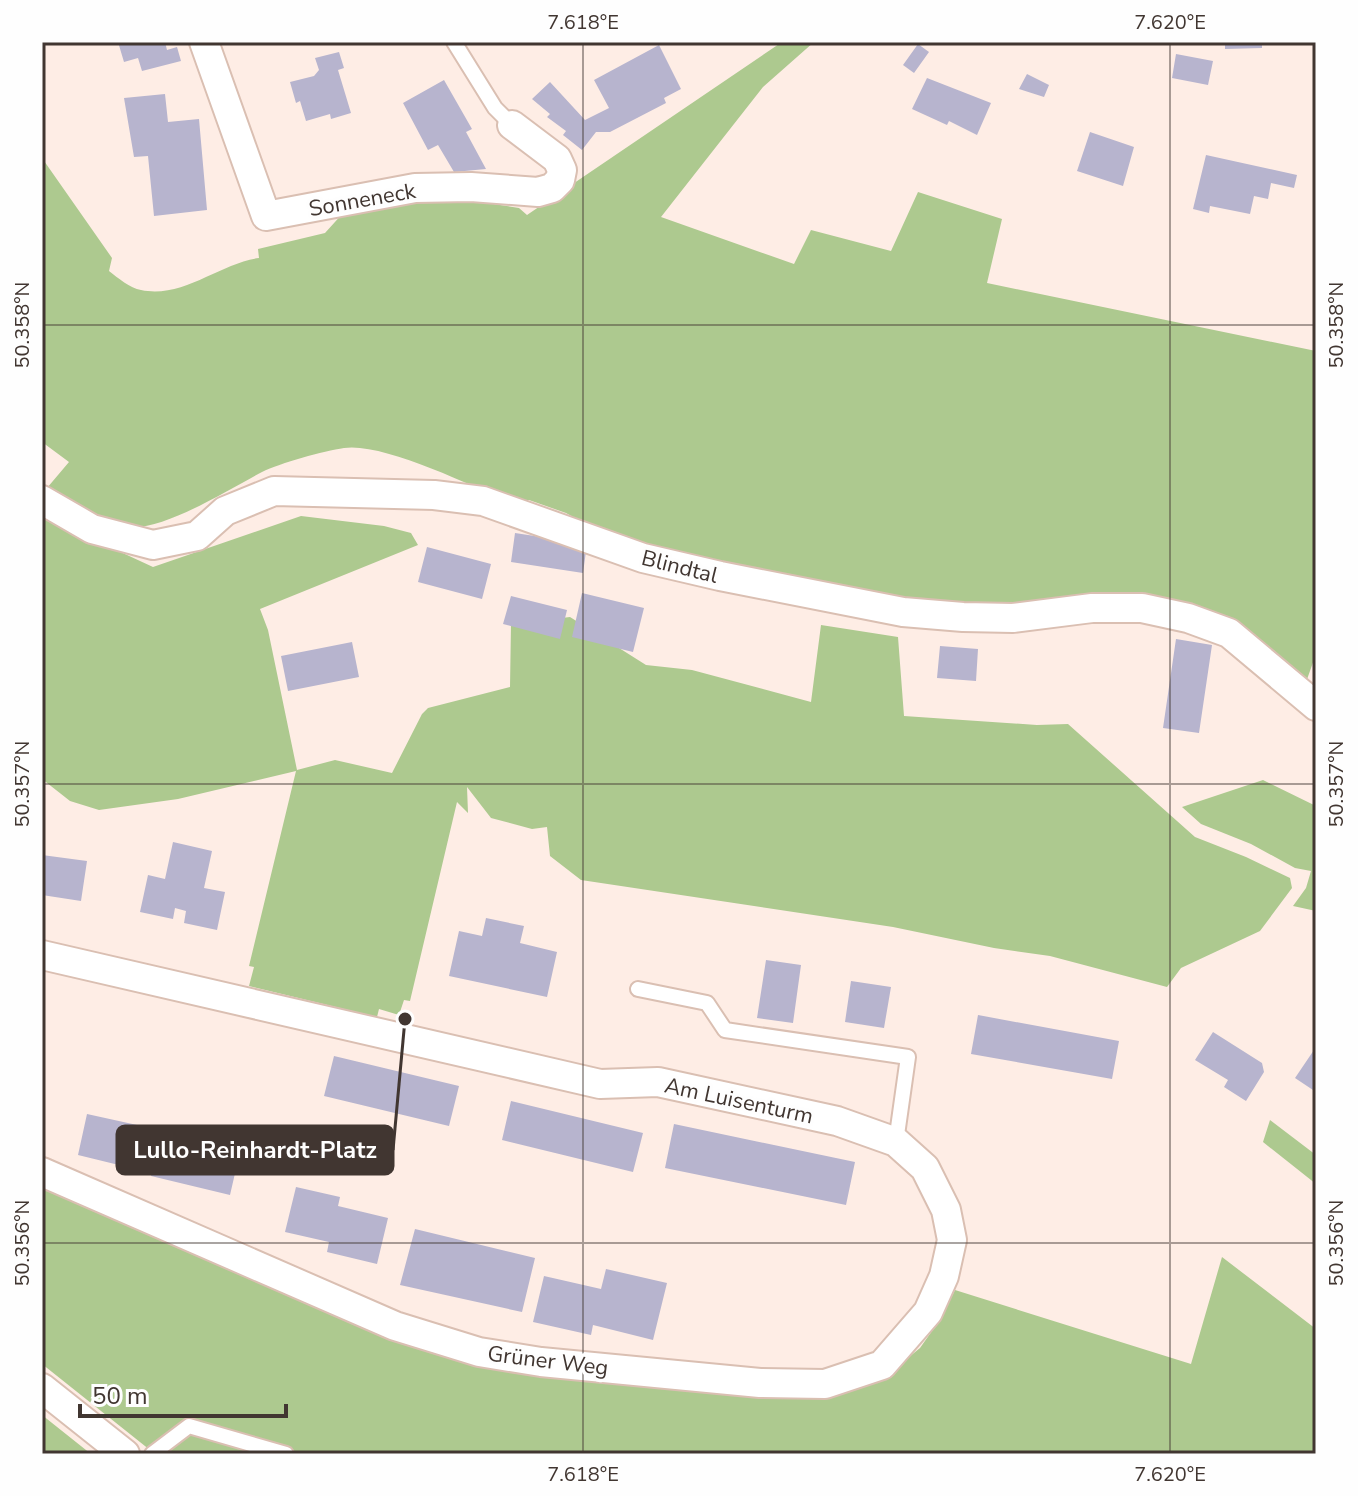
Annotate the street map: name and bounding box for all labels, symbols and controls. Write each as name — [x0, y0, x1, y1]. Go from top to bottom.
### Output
text: 7.618°E — [547, 9, 619, 36]
text: 7.620°E — [1134, 9, 1206, 36]
street label: Sonneneck — [306, 176, 419, 224]
text: 50.358°N — [9, 282, 36, 368]
text: 50.358°N — [1323, 282, 1350, 368]
street label: Blindtal — [638, 543, 722, 591]
text: 50.357°N — [9, 741, 36, 827]
text: 50.357°N — [1323, 741, 1350, 827]
street label: Am Luisenturm — [662, 1071, 816, 1131]
callout: Lullo-Reinhardt-Platz — [117, 1126, 393, 1174]
text: Lullo-Reinhardt-Platz — [133, 1134, 377, 1166]
text: 50.356°N — [9, 1200, 36, 1286]
text: 50.356°N — [1323, 1200, 1350, 1286]
street label: Grüner Weg — [486, 1339, 610, 1383]
scale bar — [80, 1368, 286, 1418]
text: 50 m — [92, 1380, 148, 1412]
text: 7.618°E — [547, 1461, 619, 1488]
text: 7.620°E — [1134, 1461, 1206, 1488]

